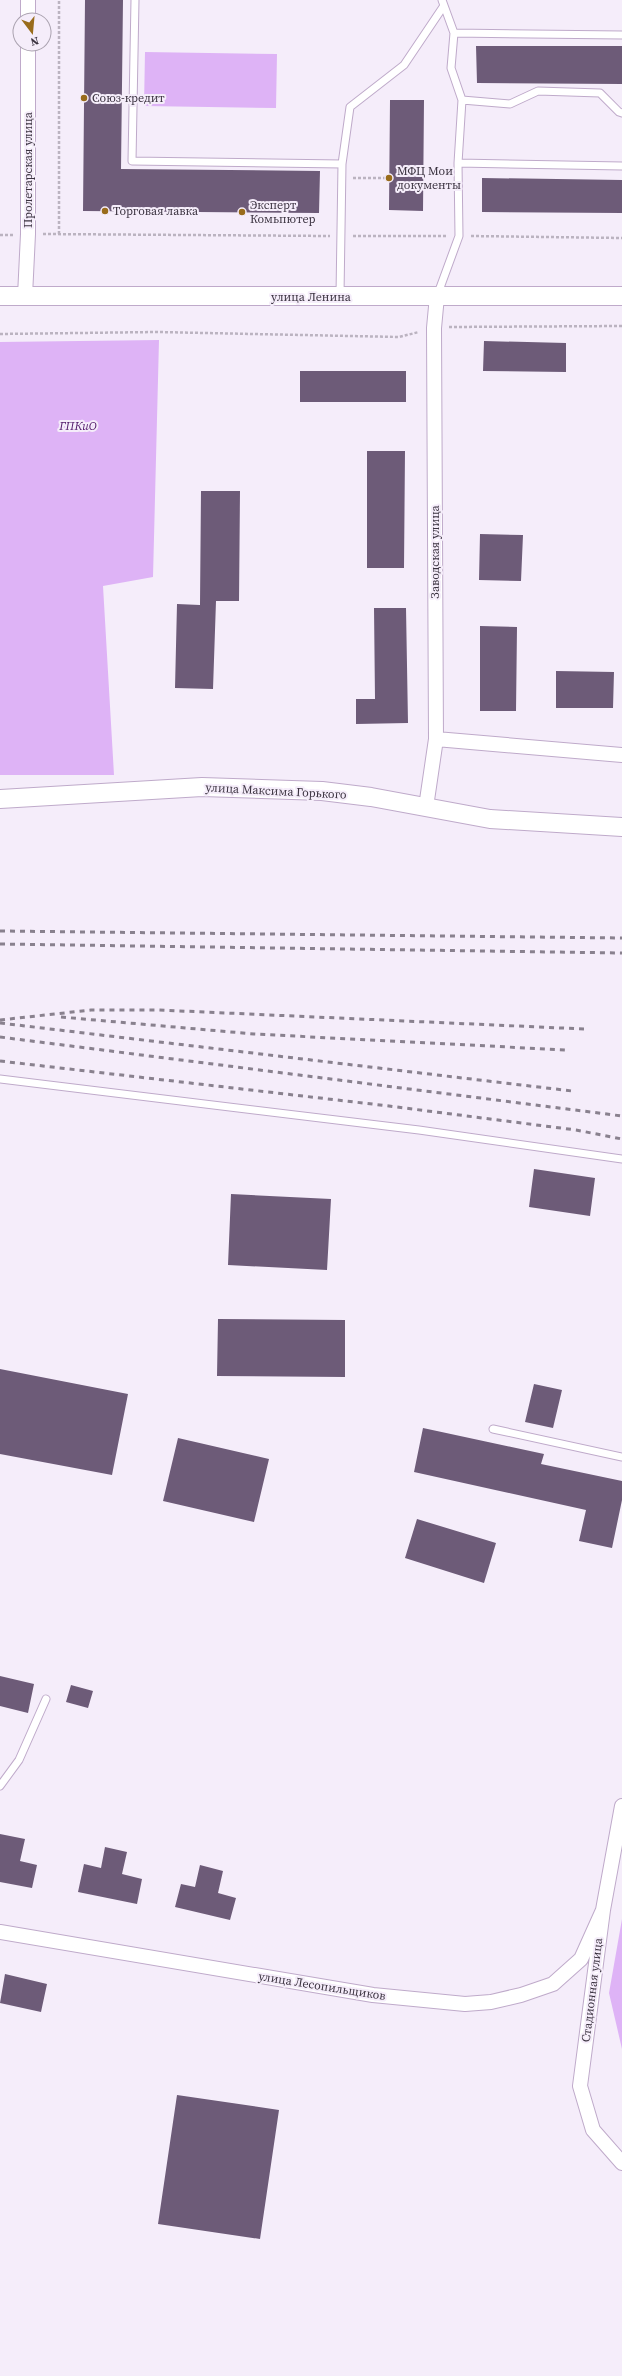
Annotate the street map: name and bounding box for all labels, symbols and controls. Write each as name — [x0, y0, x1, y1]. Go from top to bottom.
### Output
north arrow — [12, 12, 52, 52]
text: N — [29, 33, 41, 49]
place label: Союз-кредит — [92, 90, 165, 106]
marker: Союз-кредит — [79, 93, 89, 103]
street label: Пролетарская улица — [20, 111, 36, 228]
place label: МФЦ Мои документы — [397, 163, 461, 193]
marker: МФЦ Мои документы — [384, 173, 394, 183]
place label: Эксперт Комьпютер — [250, 197, 315, 227]
place label: Торговая лавка — [113, 203, 199, 219]
marker: Торговая лавка — [100, 206, 110, 216]
marker: Эксперт Комьпютер — [237, 207, 247, 217]
street label: улица Ленина — [271, 289, 352, 305]
park label: ГПКиО — [58, 418, 97, 434]
street label: Заводская улица — [427, 504, 443, 599]
street label: улица Максима Горького — [205, 779, 347, 803]
street label: Стадионная улица — [578, 1936, 606, 2043]
street label: улица Лесопильщиков — [257, 1968, 387, 2004]

